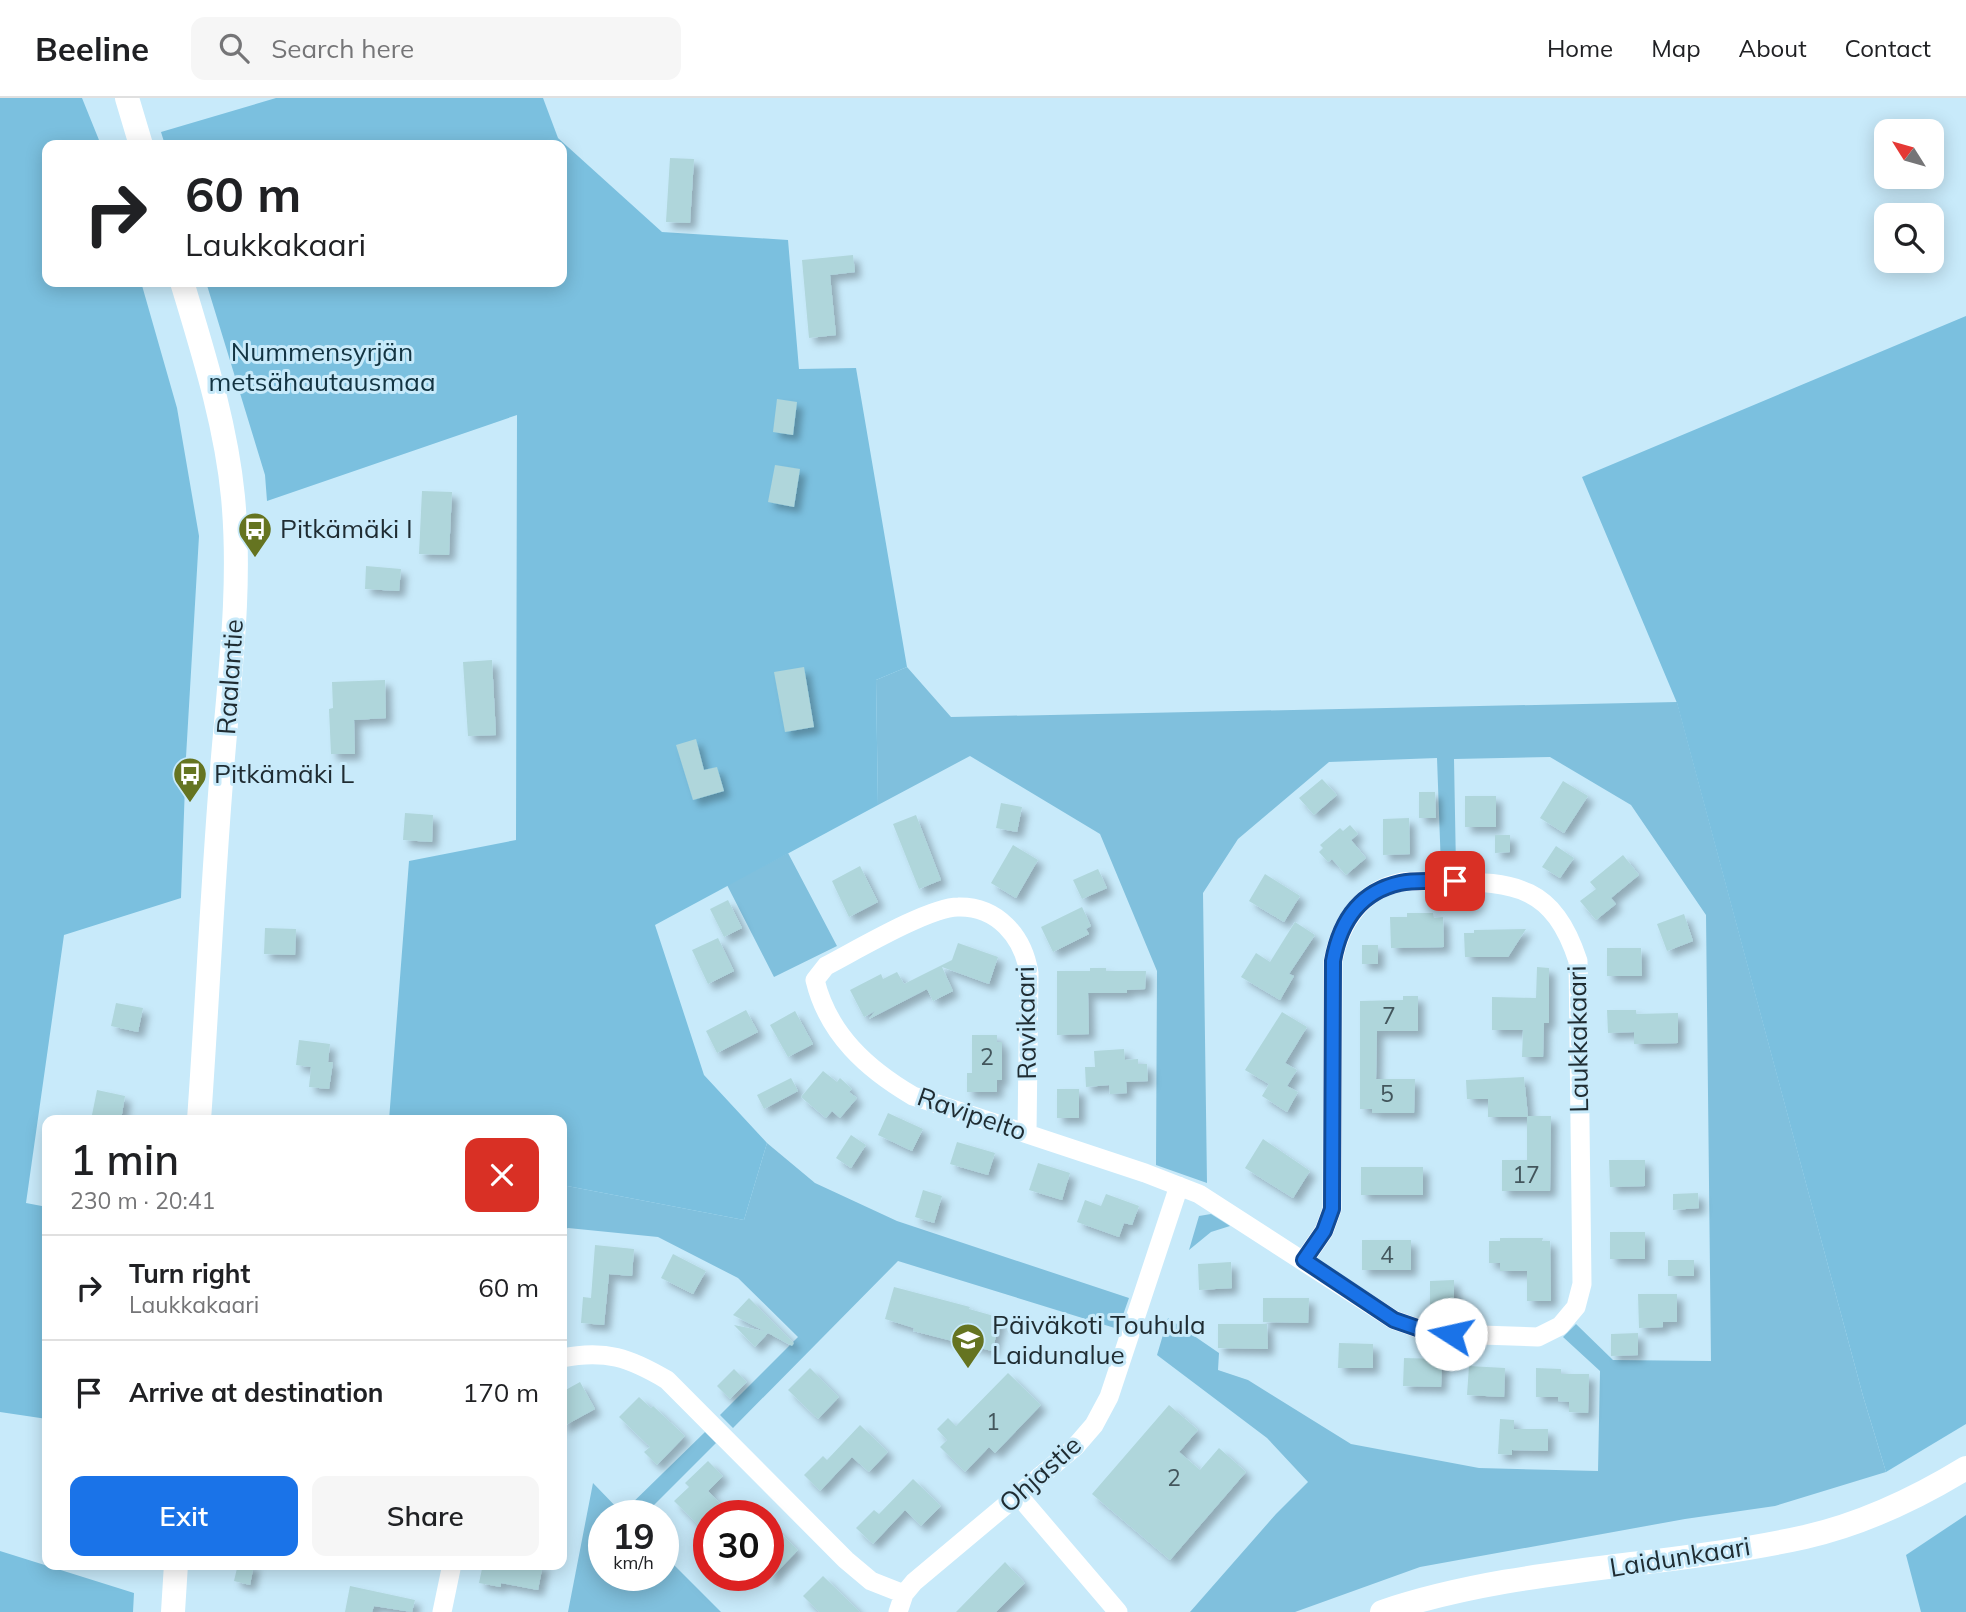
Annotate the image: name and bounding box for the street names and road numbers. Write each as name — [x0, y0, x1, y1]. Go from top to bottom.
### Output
street label: Raalantie — [209, 618, 250, 736]
street label: Laukkakaari — [1560, 965, 1595, 1113]
street label: Ravikaari — [1008, 966, 1043, 1080]
street label: Ravipelto — [913, 1080, 1031, 1148]
street label: Ohjastie — [992, 1428, 1088, 1519]
street label: Laidunkaari — [1607, 1529, 1753, 1584]

